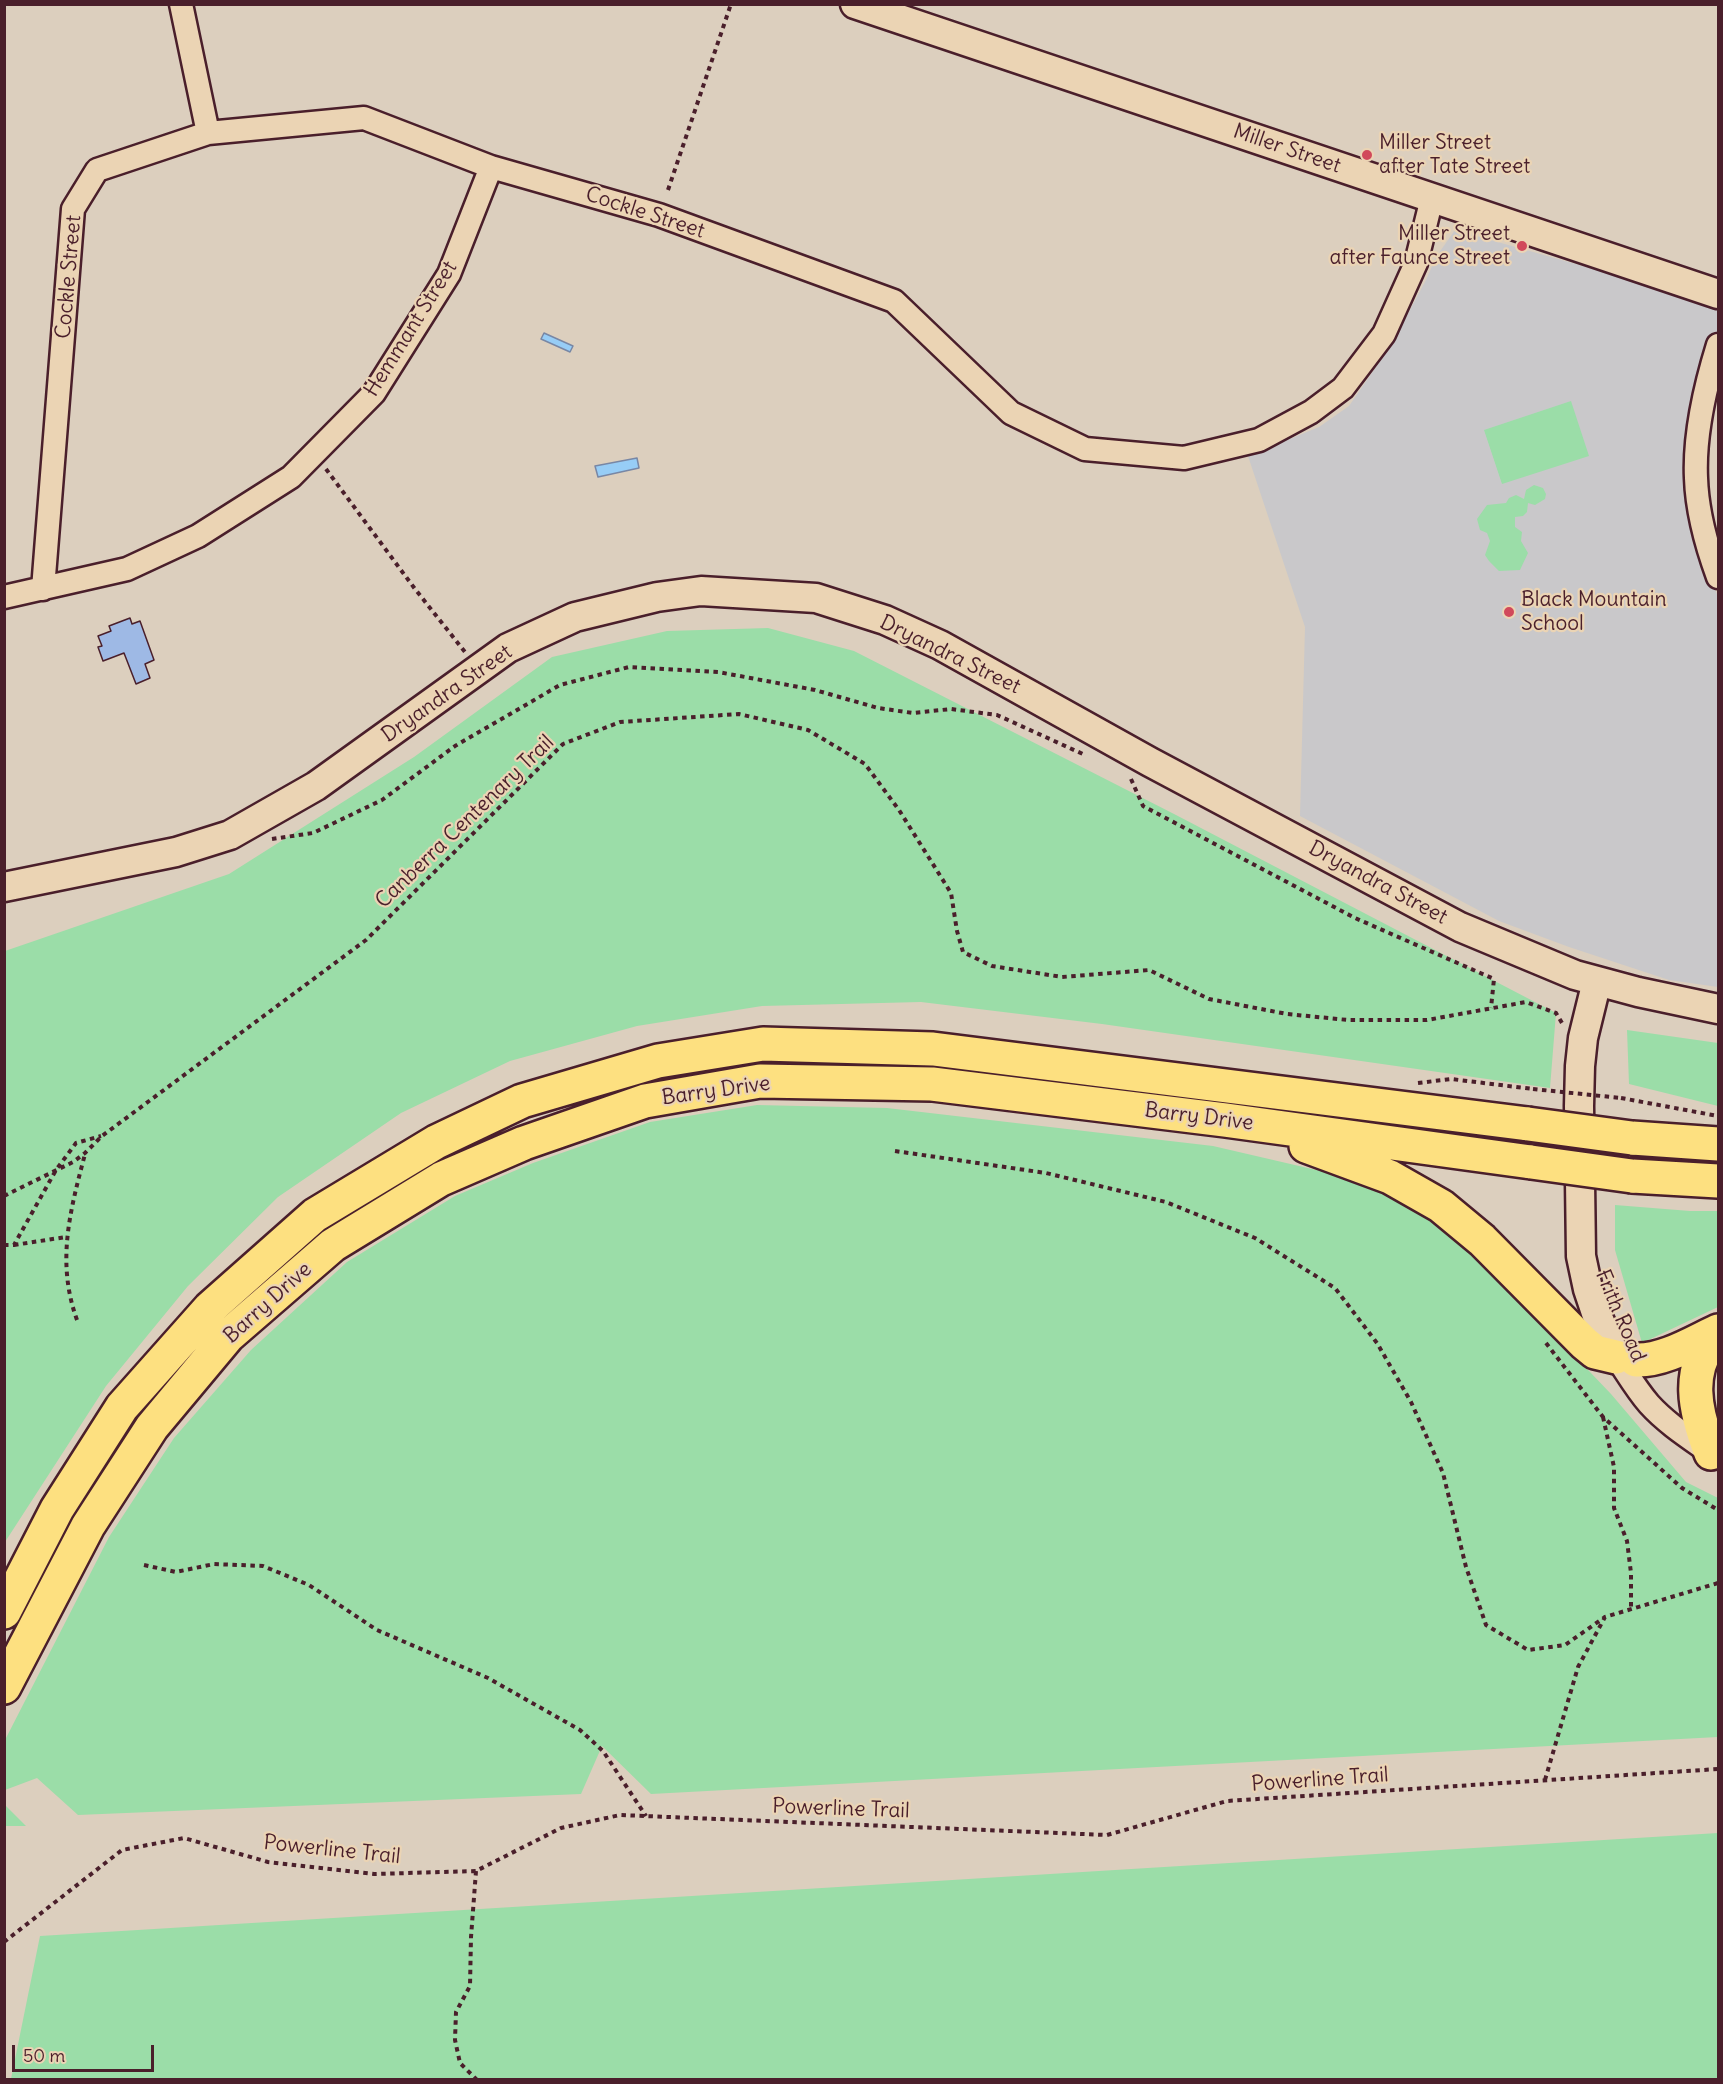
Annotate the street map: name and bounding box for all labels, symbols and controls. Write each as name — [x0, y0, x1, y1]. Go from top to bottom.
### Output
street label: Miller Street — [1230, 119, 1344, 179]
place label: Miller Street after Tate Street — [1379, 130, 1530, 180]
marker: Miller Street after Tate Street — [1360, 148, 1374, 162]
street label: Cockle Street — [582, 182, 708, 244]
street label: Cockle Street — [51, 214, 87, 340]
place label: Miller Street after Faunce Street — [1330, 221, 1510, 271]
marker: Miller Street after Faunce Street — [1515, 239, 1529, 253]
street label: Hemmant Street — [359, 257, 463, 401]
place label: Black Mountain School — [1521, 587, 1667, 637]
marker: Black Mountain School — [1502, 605, 1516, 619]
street label: Dryandra Street — [876, 610, 1024, 700]
street label: Dryandra Street — [377, 640, 517, 748]
street label: Canberra Centenary Trail — [371, 730, 559, 914]
street label: Dryandra Street — [1304, 836, 1452, 930]
street label: Barry Drive — [660, 1071, 772, 1111]
street label: Barry Drive — [1143, 1098, 1255, 1136]
street label: Barry Drive — [219, 1257, 317, 1349]
street label: Frith Road — [1589, 1266, 1651, 1366]
street label: Powerline Trail — [1251, 1763, 1389, 1797]
street label: Powerline Trail — [772, 1794, 910, 1824]
street label: Powerline Trail — [262, 1830, 402, 1870]
scale bar — [15, 2033, 158, 2071]
text: 50 m — [23, 2044, 65, 2067]

